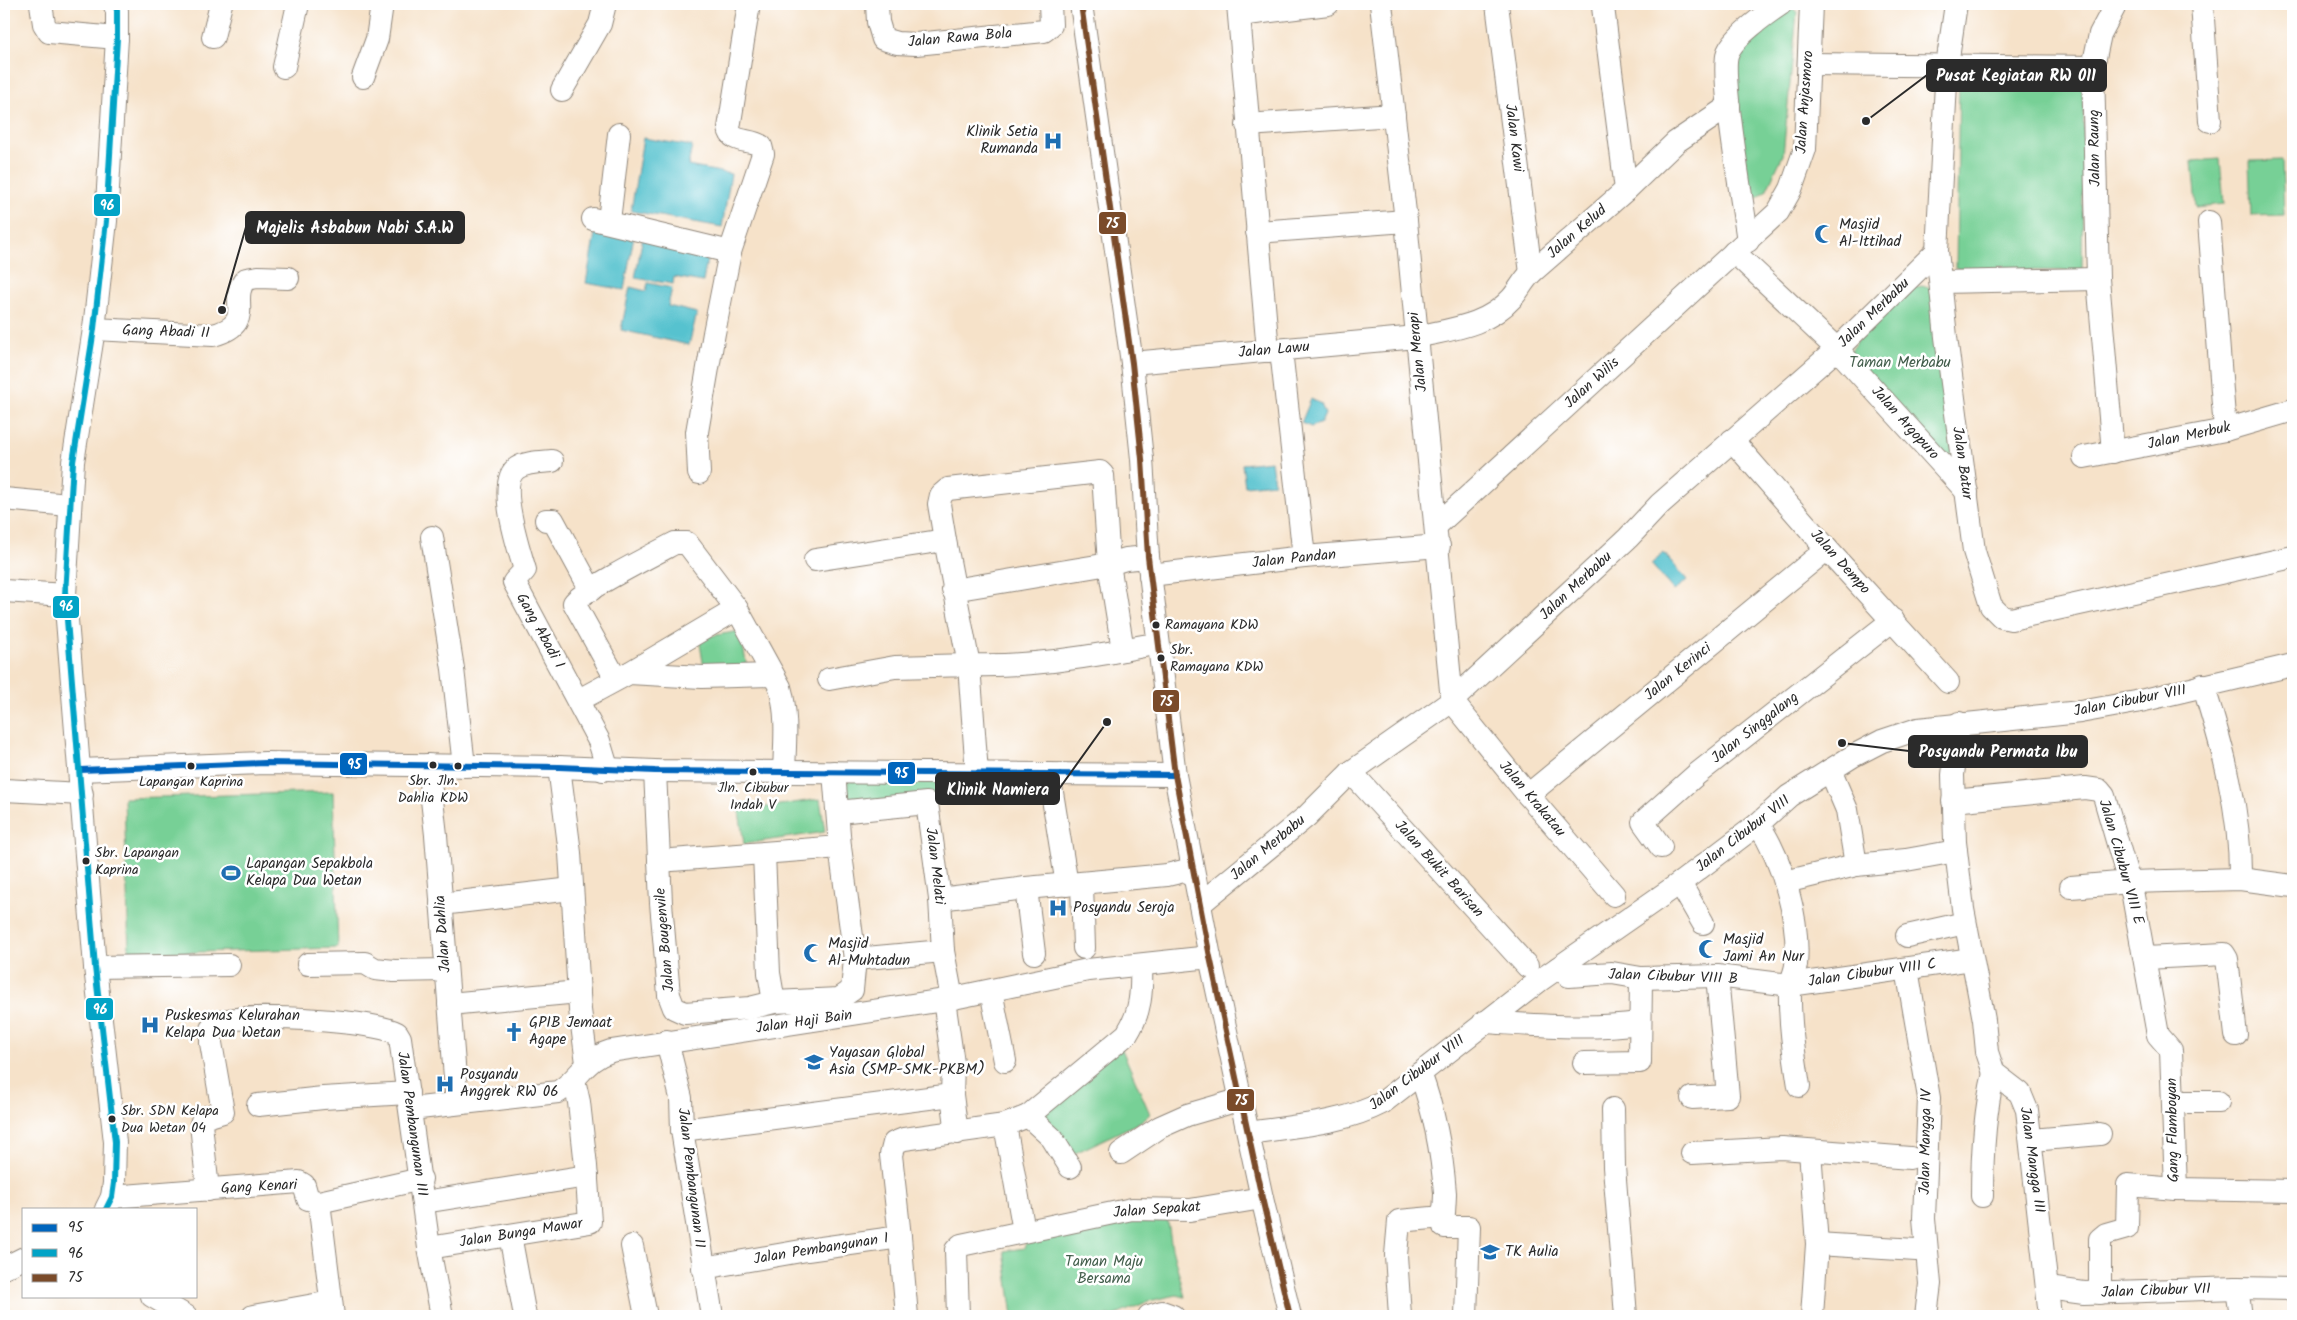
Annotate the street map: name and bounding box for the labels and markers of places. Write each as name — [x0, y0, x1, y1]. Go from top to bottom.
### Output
callout: Pusat Kegiatan RW 011 — [1927, 60, 2106, 91]
place label: Klinik Setia Rumanda — [966, 120, 1038, 161]
hospital icon: Klinik Setia Rumanda — [1042, 130, 1064, 152]
callout: Majelis Asbabun Nabi S.A.W — [246, 212, 464, 243]
place label: Masjid Al-Ittihad — [1839, 213, 1902, 254]
mosque icon: Masjid Al-Ittihad — [1813, 223, 1835, 245]
place label: Ramayana KDW — [1165, 614, 1259, 636]
marker: Ramayana KDW — [1151, 620, 1161, 630]
place label: Sbr. Ramayana KDW — [1170, 639, 1264, 678]
marker: Sbr. Ramayana KDW — [1156, 653, 1166, 663]
callout: Posyandu Permata Ibu — [1909, 736, 2087, 767]
marker: Sbr. Jln. Dahlia KDW — [428, 760, 438, 770]
marker: Lapangan Kaprina — [186, 761, 196, 771]
unlabelled marker — [453, 761, 463, 771]
marker: Jln. Cibubur Indah V — [748, 767, 758, 777]
place label: Sbr. Jln. Dahlia KDW — [398, 770, 468, 809]
place label: Lapangan Kaprina — [139, 771, 243, 793]
callout: Klinik Namiera — [936, 773, 1059, 804]
place label: Jln. Cibubur Indah V — [718, 777, 790, 816]
place label: Sbr. Lapangan Kaprina — [95, 842, 179, 881]
place label: Lapangan Sepakbola Kelapa Dua Wetan — [246, 852, 373, 893]
marker: Sbr. Lapangan Kaprina — [81, 856, 91, 866]
sports icon: Lapangan Sepakbola Kelapa Dua Wetan — [220, 862, 242, 884]
place label: Posyandu Seroja — [1073, 896, 1174, 920]
hospital icon: Posyandu Seroja — [1047, 897, 1069, 919]
place label: Masjid Jami An Nur — [1723, 928, 1805, 969]
place label: Masjid Al-Muhtadun — [828, 932, 910, 973]
mosque icon: Masjid Jami An Nur — [1697, 938, 1719, 960]
mosque icon: Masjid Al-Muhtadun — [802, 942, 824, 964]
place label: Puskesmas Kelurahan Kelapa Dua Wetan — [165, 1004, 300, 1045]
place label: GPIB Jemaat Agape — [529, 1011, 612, 1052]
hospital icon: Puskesmas Kelurahan Kelapa Dua Wetan — [139, 1014, 161, 1036]
church icon: GPIB Jemaat Agape — [503, 1021, 525, 1043]
place label: Yayasan Global Asia (SMP-SMK-PKBM) — [829, 1041, 985, 1082]
school or university icon: Yayasan Global Asia (SMP-SMK-PKBM) — [803, 1051, 825, 1073]
place label: Posyandu Anggrek RW 06 — [460, 1063, 558, 1104]
hospital icon: Posyandu Anggrek RW 06 — [434, 1073, 456, 1095]
place label: Sbr. SDN Kelapa Dua Wetan 04 — [121, 1100, 219, 1139]
marker: Sbr. SDN Kelapa Dua Wetan 04 — [107, 1114, 117, 1124]
place label: TK Aulia — [1505, 1240, 1559, 1264]
school or university icon: TK Aulia — [1479, 1241, 1501, 1263]

